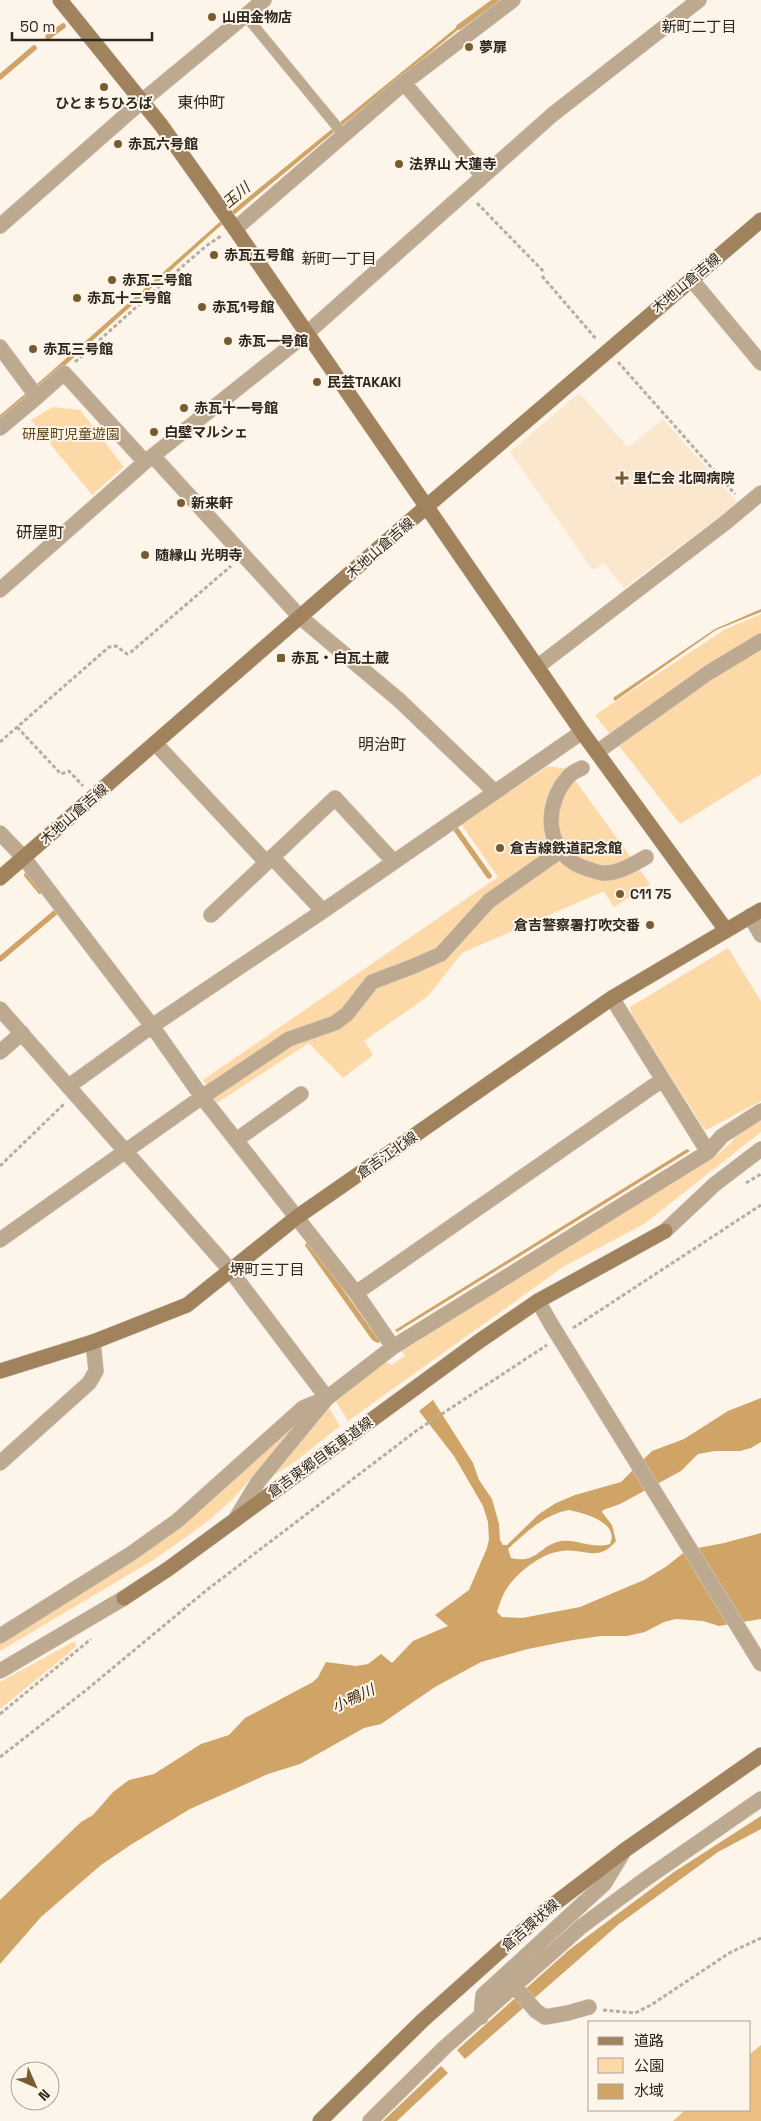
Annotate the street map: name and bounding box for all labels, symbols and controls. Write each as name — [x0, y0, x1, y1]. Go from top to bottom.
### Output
place label: 山田金物店 — [222, 8, 292, 26]
scale bar — [12, 10, 152, 42]
marker: 山田金物店 — [206, 11, 218, 23]
text: 50 m — [20, 17, 55, 36]
district label: 新町二丁目 — [661, 17, 737, 36]
place label: 夢扉 — [479, 38, 507, 56]
marker: 夢扉 — [463, 41, 475, 53]
marker: ひとまちひろば — [98, 81, 110, 93]
district label: 東仲町 — [177, 92, 225, 113]
place label: ひとまちひろば — [55, 94, 153, 112]
place label: 赤瓦六号館 — [128, 135, 198, 153]
marker: 赤瓦六号館 — [112, 138, 124, 150]
place label: 法界山 大蓮寺 — [409, 155, 497, 173]
marker: 法界山 大蓮寺 — [393, 158, 405, 170]
water label: 玉川 — [218, 177, 255, 212]
place label: 赤瓦五号館 — [224, 246, 294, 264]
marker: 赤瓦五号館 — [208, 249, 220, 261]
district label: 新町一丁目 — [301, 249, 377, 268]
street label: 木地山倉吉線 — [648, 249, 724, 317]
place label: 赤瓦二号館 — [122, 271, 192, 289]
marker: 赤瓦二号館 — [106, 274, 118, 286]
place label: 赤瓦十二号館 — [87, 289, 171, 307]
marker: 赤瓦十二号館 — [71, 292, 83, 304]
place label: 赤瓦1号館 — [212, 298, 274, 316]
marker: 赤瓦1号館 — [196, 301, 208, 313]
place label: 赤瓦一号館 — [238, 332, 308, 350]
marker: 赤瓦一号館 — [222, 335, 234, 347]
place label: 赤瓦三号館 — [43, 340, 113, 358]
marker: 赤瓦三号館 — [27, 343, 39, 355]
place label: 民芸TAKAKI — [327, 373, 401, 391]
marker: 民芸TAKAKI — [311, 376, 323, 388]
place label: 赤瓦十一号館 — [194, 399, 278, 417]
marker: 赤瓦十一号館 — [178, 402, 190, 414]
place label: 白壁マルシェ — [164, 423, 248, 441]
park label: 研屋町児童遊園 — [22, 425, 120, 443]
marker: 白壁マルシェ — [148, 426, 160, 438]
place label: 里仁会 北岡病院 — [633, 469, 735, 487]
marker: 里仁会 北岡病院 — [615, 471, 629, 485]
place label: 新来軒 — [191, 494, 233, 512]
marker: 新来軒 — [175, 497, 187, 509]
street label: 木地山倉吉線 — [342, 514, 418, 582]
district label: 研屋町 — [16, 522, 64, 543]
place label: 随縁山 光明寺 — [155, 546, 243, 564]
marker: 随縁山 光明寺 — [139, 549, 151, 561]
place label: 赤瓦・白瓦土蔵 — [291, 649, 389, 667]
marker: 赤瓦・白瓦土蔵 — [275, 652, 287, 664]
district label: 明治町 — [358, 734, 406, 755]
street label: 木地山倉吉線 — [36, 780, 112, 848]
place label: 倉吉線鉄道記念館 — [510, 839, 622, 857]
marker: 倉吉線鉄道記念館 — [494, 842, 506, 854]
place label: C11 75 — [630, 885, 671, 903]
marker: C11 75 — [614, 888, 626, 900]
place label: 倉吉警察署打吹交番 — [514, 916, 640, 934]
marker: 倉吉警察署打吹交番 — [644, 919, 656, 931]
street label: 倉吉江北線 — [353, 1128, 421, 1182]
district label: 堺町三丁目 — [229, 1260, 305, 1279]
street label: 倉吉東郷自転車道線 — [264, 1413, 376, 1501]
water label: 小鴨川 — [329, 1679, 379, 1716]
street label: 倉吉環状線 — [498, 1895, 562, 1955]
legend — [588, 2021, 751, 2111]
text: 道路 — [634, 2031, 664, 2050]
text: 公園 — [634, 2056, 664, 2075]
north arrow — [10, 2061, 60, 2111]
text: 水域 — [634, 2081, 664, 2100]
text: N — [35, 2086, 54, 2105]

